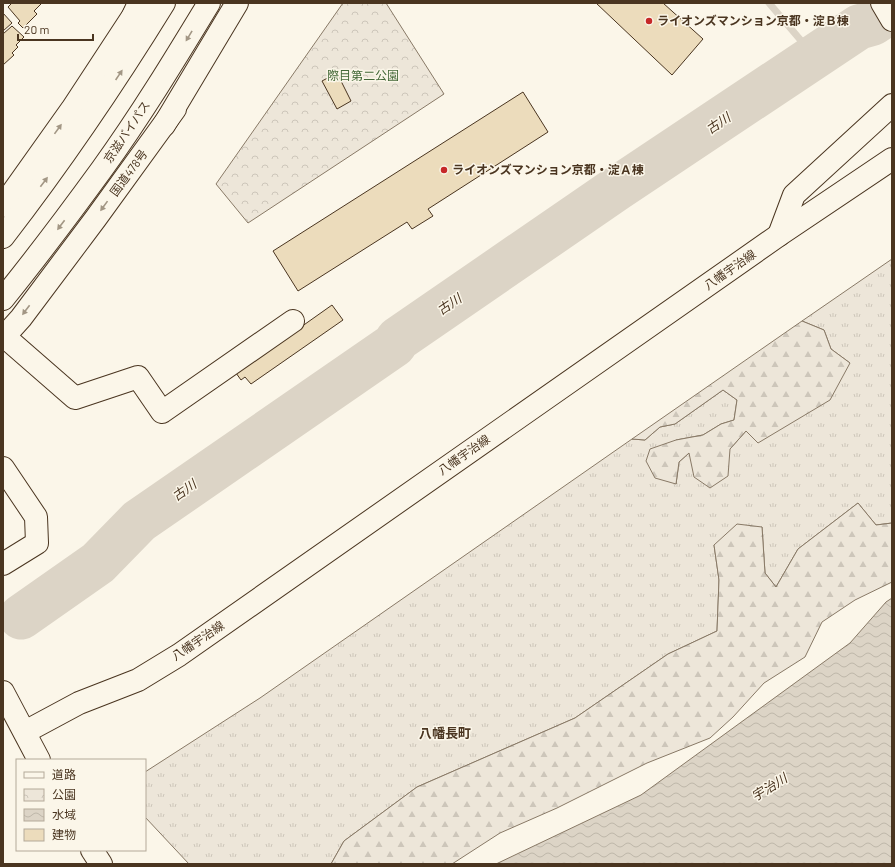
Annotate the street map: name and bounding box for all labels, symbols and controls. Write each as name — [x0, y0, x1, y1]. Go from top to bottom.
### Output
place label: ライオンズマンション京都・淀Ｂ棟 — [657, 13, 849, 27]
scale bar — [18, 16, 93, 42]
marker: ライオンズマンション京都・淀Ｂ棟 — [644, 16, 654, 26]
text: 20 m — [24, 22, 50, 36]
one-way arrow — [185, 31, 193, 41]
park label: 際目第二公園 — [327, 68, 399, 82]
one-way arrow — [115, 69, 122, 81]
street label: 京滋バイパス — [100, 98, 152, 165]
water label: 古川 — [703, 108, 735, 137]
one-way arrow — [54, 124, 62, 134]
street label: 国道478号 — [107, 146, 150, 198]
place label: ライオンズマンション京都・淀Ａ棟 — [452, 162, 644, 176]
marker: ライオンズマンション京都・淀Ａ棟 — [439, 165, 449, 175]
one-way arrow — [40, 176, 49, 187]
one-way arrow — [100, 201, 108, 212]
one-way arrow — [57, 219, 65, 230]
street label: 八幡宇治線 — [701, 246, 758, 292]
water label: 古川 — [434, 289, 466, 318]
one-way arrow — [22, 305, 31, 316]
street label: 八幡宇治線 — [435, 431, 492, 477]
water label: 古川 — [169, 475, 201, 504]
street label: 八幡宇治線 — [169, 618, 226, 663]
district label: 八幡長町 — [419, 725, 471, 741]
legend — [16, 759, 146, 851]
text: 道路 — [52, 767, 76, 781]
water label: 宇治川 — [748, 769, 791, 804]
text: 公園 — [52, 787, 76, 801]
text: 水域 — [52, 807, 76, 821]
text: 建物 — [52, 827, 76, 841]

